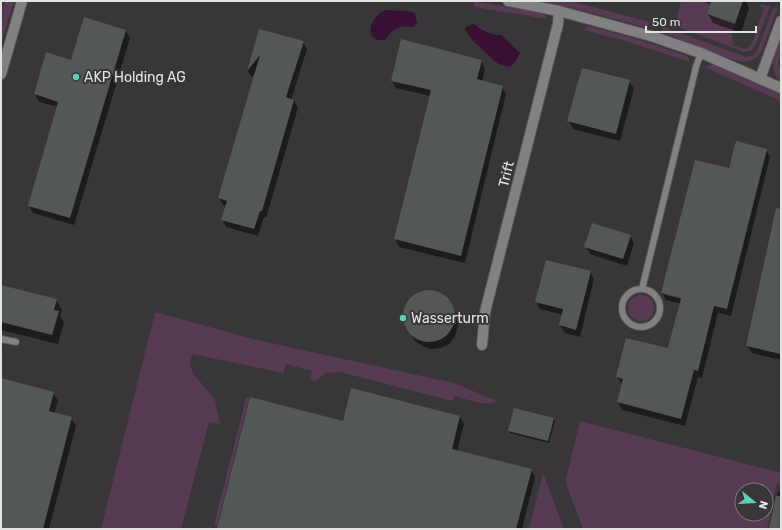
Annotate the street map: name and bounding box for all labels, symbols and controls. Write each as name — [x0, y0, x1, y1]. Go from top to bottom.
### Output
scale bar — [646, 8, 756, 34]
text: 50 m — [652, 15, 680, 29]
place label: AKP Holding AG — [84, 69, 186, 86]
marker: AKP Holding AG — [71, 72, 81, 82]
street label: Trift — [495, 159, 518, 189]
place label: Wasserturm — [411, 310, 489, 327]
marker: Wasserturm — [398, 313, 408, 323]
north arrow — [734, 482, 774, 522]
text: N — [756, 499, 770, 511]

